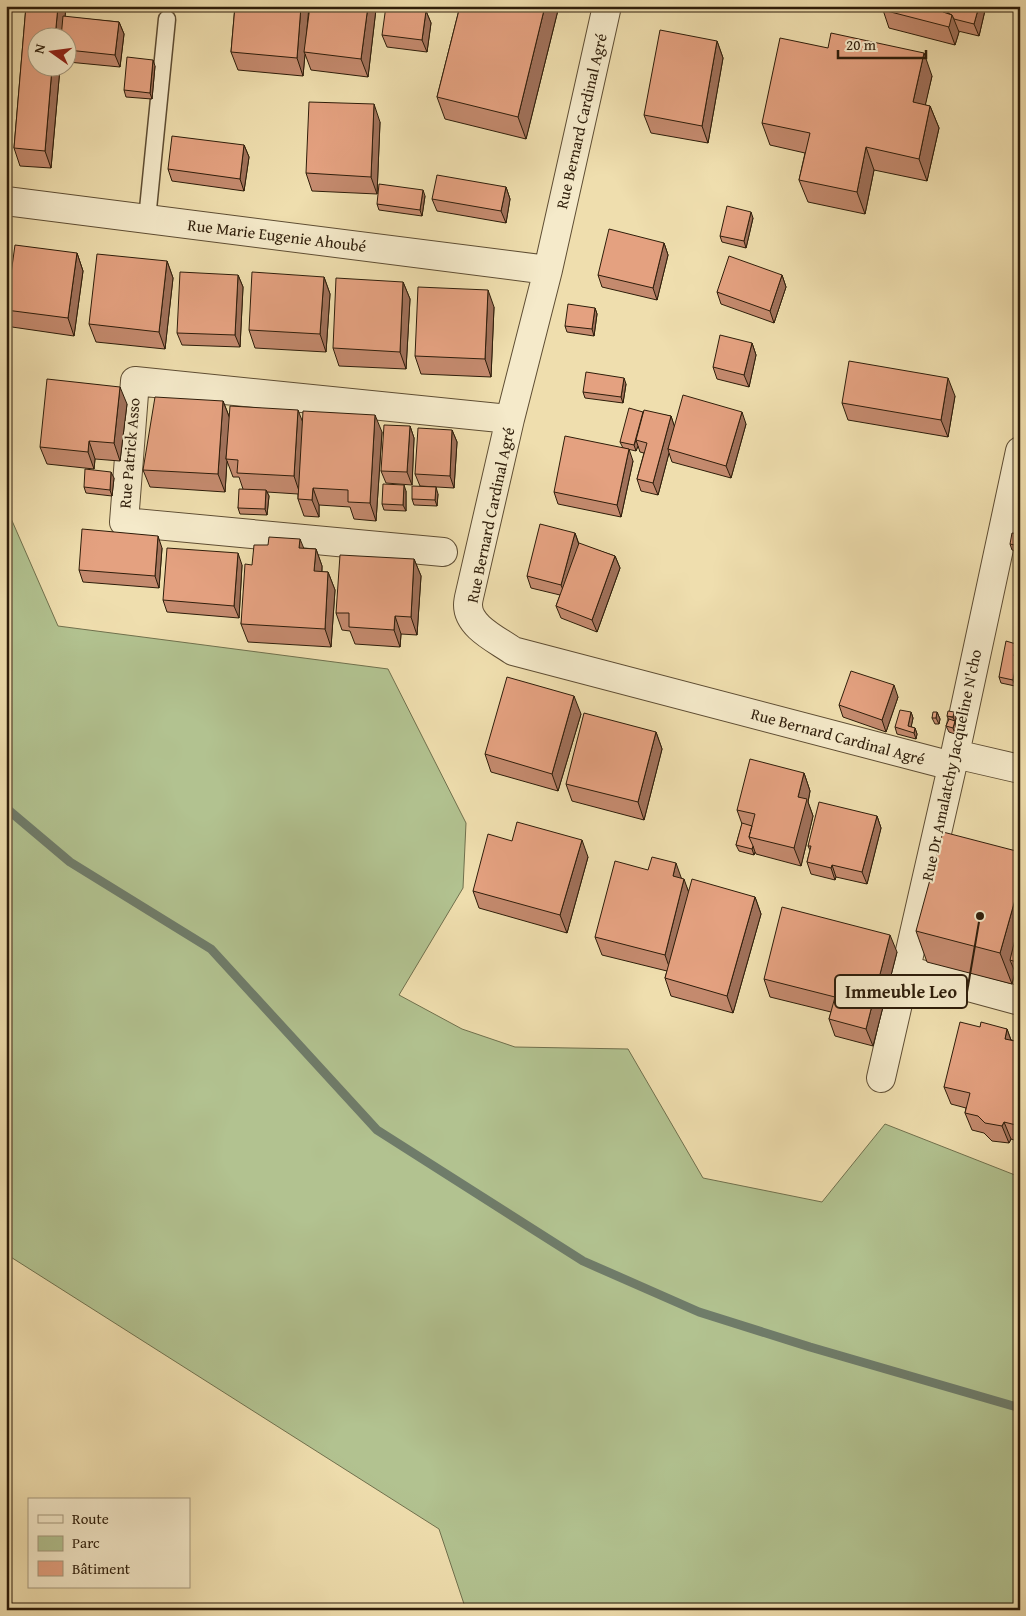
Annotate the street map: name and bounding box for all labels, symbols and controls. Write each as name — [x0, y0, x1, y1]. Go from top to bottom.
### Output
north arrow — [28, 28, 78, 78]
scale bar — [838, 28, 926, 60]
street label: Rue Bernard Cardinal Agré — [549, 31, 613, 211]
text: 20 m — [846, 34, 877, 55]
text: N — [29, 41, 50, 56]
street label: Rue Marie Eugenie Ahoubé — [186, 212, 368, 258]
street label: Rue Patrick Asso — [112, 397, 146, 509]
street label: Rue Bernard Cardinal Agré — [460, 425, 520, 605]
street label: Rue Dr Amalatchy Jacqueline N'cho — [915, 647, 987, 883]
street label: Rue Bernard Cardinal Agré — [748, 701, 928, 771]
callout: Immeuble Leo — [835, 975, 967, 1008]
text: Immeuble Leo — [845, 978, 957, 1005]
legend — [28, 1498, 190, 1588]
text: Route — [72, 1508, 109, 1529]
text: Parc — [72, 1532, 100, 1553]
text: Bâtiment — [72, 1558, 131, 1579]

